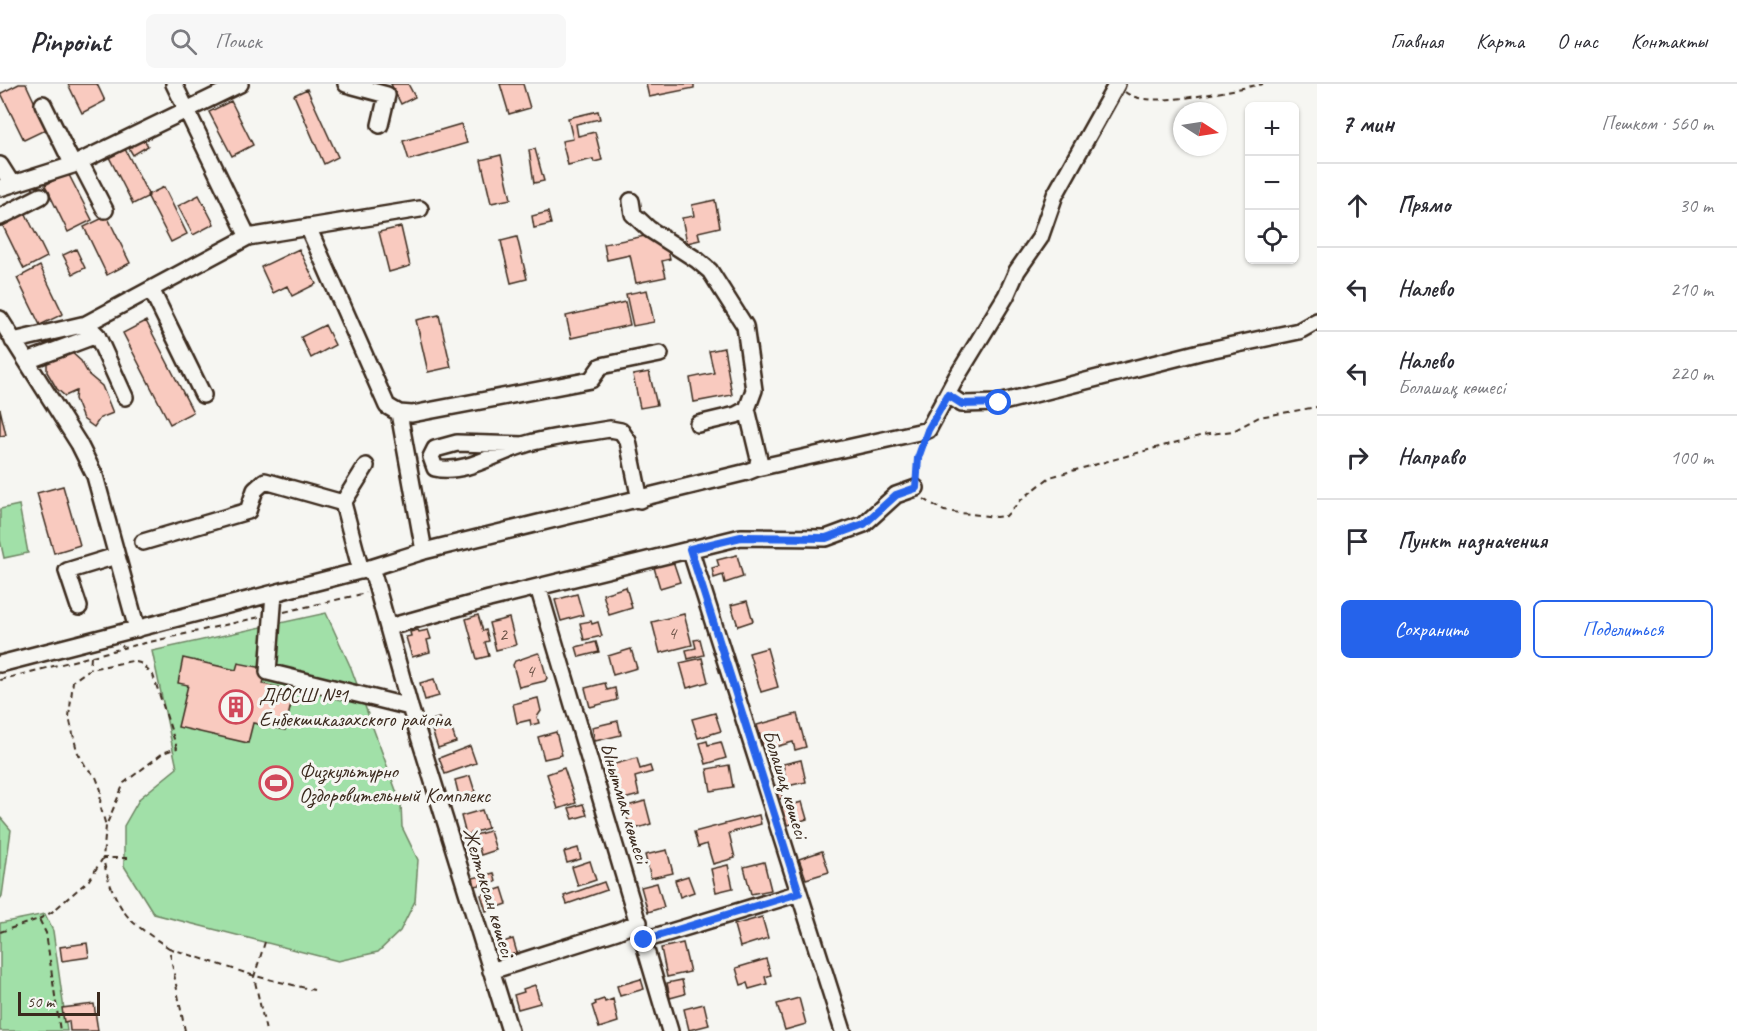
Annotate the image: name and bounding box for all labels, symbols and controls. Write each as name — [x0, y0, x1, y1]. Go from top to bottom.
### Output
search box — [146, 14, 566, 68]
text: Pinpoint — [30, 24, 110, 59]
icon: search — [167, 25, 200, 58]
text: Поиск — [215, 27, 262, 55]
text: Главная — [1390, 28, 1443, 54]
text: Карта — [1476, 28, 1524, 54]
text: О нас — [1557, 28, 1598, 54]
text: Контакты — [1631, 28, 1707, 54]
north arrow — [1173, 102, 1227, 156]
map controls — [1245, 102, 1299, 264]
button: + — [1245, 102, 1299, 156]
text: 7 мин — [1341, 107, 1394, 140]
text: Пешком · 560 m — [1601, 111, 1713, 136]
button: − — [1245, 156, 1299, 210]
icon: ahead — [1341, 189, 1374, 222]
text: Прямо — [1398, 191, 1450, 219]
text: 30 m — [1679, 193, 1713, 218]
button: locate — [1245, 210, 1299, 264]
icon: left — [1341, 273, 1374, 306]
text: Налево — [1398, 275, 1454, 303]
text: 210 m — [1670, 277, 1713, 302]
text: Налево — [1398, 347, 1454, 375]
icon: left — [1341, 357, 1374, 390]
text: 220 m — [1670, 361, 1713, 386]
text: Болашақ көшесі — [1398, 375, 1505, 400]
route start — [985, 389, 1011, 415]
icon: right — [1341, 441, 1374, 474]
text: Направо — [1398, 443, 1465, 471]
text: 100 m — [1670, 445, 1713, 470]
icon: arrive — [1341, 525, 1374, 558]
text: Пункт назначения — [1398, 527, 1547, 555]
button: Сохранить — [1341, 600, 1521, 658]
button: Поделиться — [1533, 600, 1713, 658]
house number: 4 — [668, 622, 678, 644]
house number: 2 — [499, 623, 509, 645]
house number: 4 — [526, 660, 536, 682]
place label: ДЮСШ №1 Енбекшиказахского района — [259, 682, 452, 732]
building icon: ДЮСШ №1 Енбекшиказахского района — [218, 689, 254, 725]
street label: Болашақ көшесі — [757, 726, 816, 845]
street label: Ынытмак көшесі — [594, 740, 656, 869]
place label: Физкультурно Оздоровительный Комплекс — [299, 758, 492, 809]
sports icon: Физкультурно Оздоровительный Комплекс — [258, 765, 294, 801]
street label: Желтоксан көшесі — [457, 824, 522, 963]
route end — [630, 926, 656, 952]
scale bar — [18, 989, 100, 1016]
text: 50 m — [27, 992, 54, 1012]

